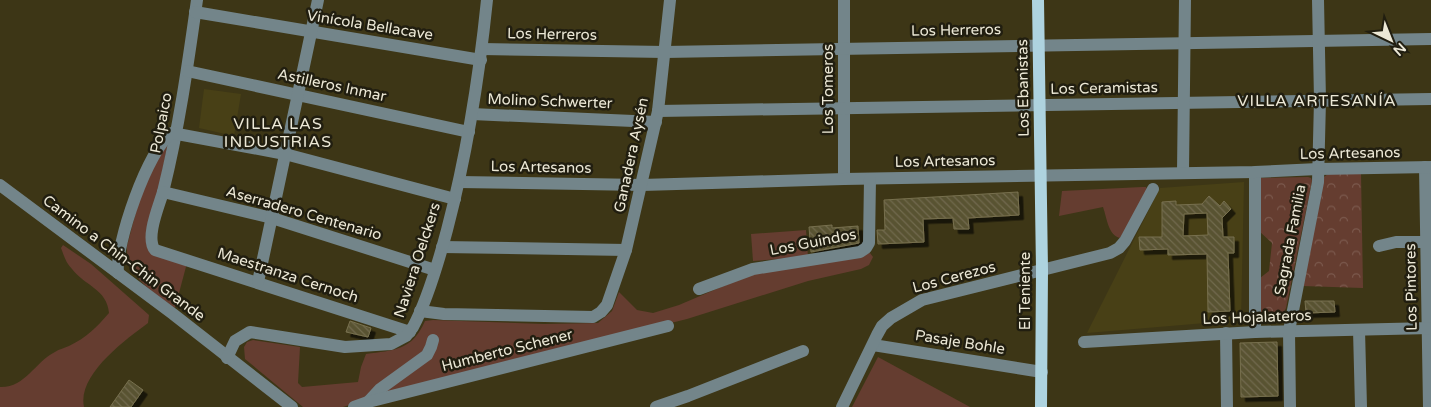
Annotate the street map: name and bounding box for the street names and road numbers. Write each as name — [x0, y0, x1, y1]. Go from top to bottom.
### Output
street label: Vinícola Bellacave — [306, 6, 434, 44]
street label: Los Herreros — [911, 20, 1001, 40]
street label: Los Herreros — [507, 24, 597, 44]
street label: Los Ebanistas — [1013, 39, 1033, 137]
street label: Los Tomeros — [819, 44, 837, 134]
street label: Astilleros Inmar — [276, 65, 388, 105]
street label: Los Ceramistas — [1050, 78, 1158, 98]
street label: Molino Schwerter — [487, 90, 613, 112]
street label: Polpaico — [146, 91, 176, 155]
street label: Ganadera Aysén — [610, 96, 652, 214]
street label: Los Artesanos — [1299, 143, 1401, 163]
street label: Los Artesanos — [894, 151, 996, 171]
street label: Los Artesanos — [490, 157, 592, 177]
street label: Aserradero Centenario — [224, 182, 384, 244]
street label: Sagrada Familia — [1270, 183, 1310, 297]
street label: Camino a Chin-Chin Grande — [39, 191, 209, 325]
street label: Naviera Oelckers — [390, 200, 444, 320]
street label: Los Guindos — [768, 225, 858, 259]
street label: Los Pintores — [1401, 243, 1421, 331]
street label: Maestranza Cernoch — [215, 244, 361, 306]
street label: El Teniente — [1016, 252, 1034, 330]
street label: Los Cerezos — [910, 257, 998, 297]
street label: Los Hojalateros — [1202, 306, 1312, 328]
street label: Humberto Schener — [440, 325, 575, 375]
street label: Pasaje Bohle — [914, 326, 1006, 358]

